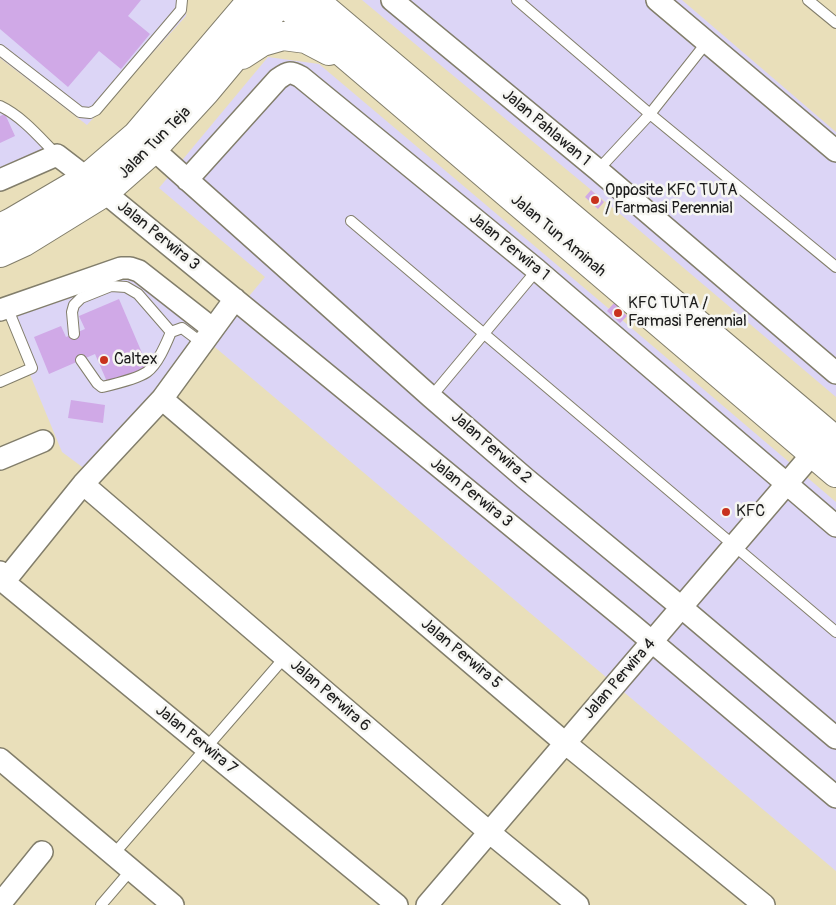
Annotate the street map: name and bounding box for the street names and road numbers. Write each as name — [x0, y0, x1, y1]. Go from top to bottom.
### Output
street label: Jalan Pahlawan 1 — [498, 86, 594, 170]
street label: Jalan Tun Teja — [115, 103, 195, 183]
street label: Jalan Tun Aminah — [507, 191, 609, 281]
street label: Jalan Perwira 3 — [113, 197, 203, 275]
street label: Jalan Perwira 1 — [465, 209, 553, 285]
street label: Jalan Perwira 2 — [447, 408, 535, 488]
street label: Jalan Perwira 3 — [426, 454, 516, 532]
street label: Jalan Perwira 5 — [417, 615, 505, 693]
street label: Jalan Perwira 4 — [580, 635, 660, 723]
street label: Jalan Perwira 6 — [286, 656, 374, 736]
street label: Jalan Perwira 7 — [151, 701, 241, 779]

